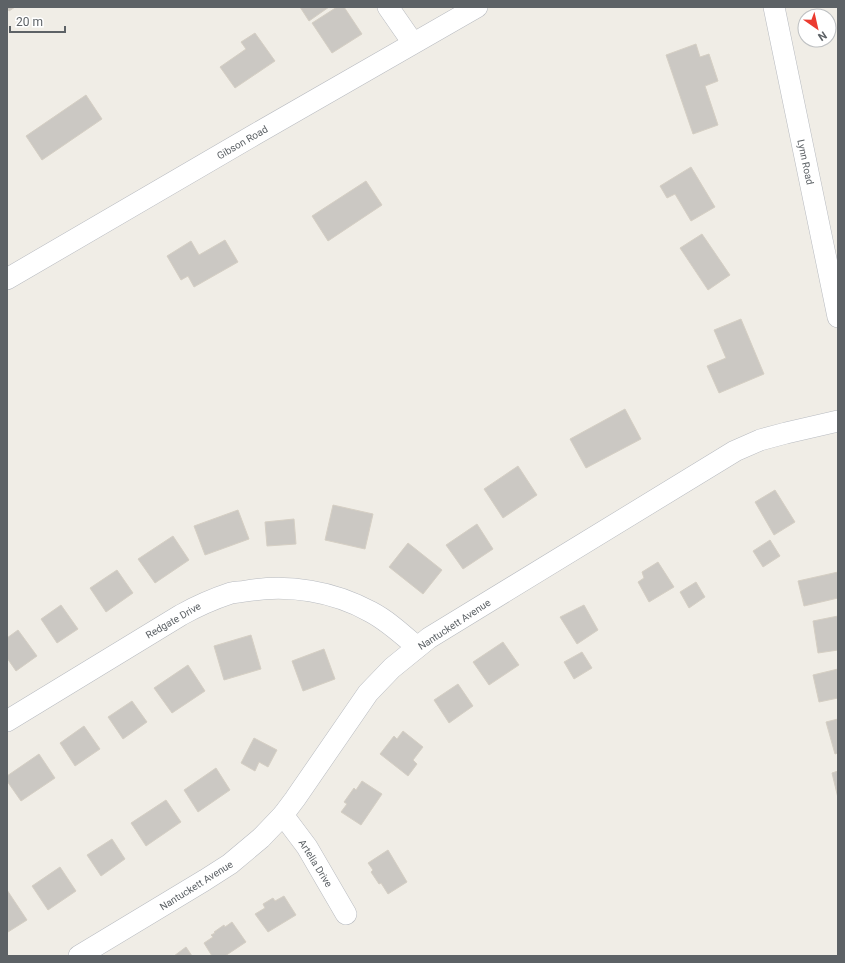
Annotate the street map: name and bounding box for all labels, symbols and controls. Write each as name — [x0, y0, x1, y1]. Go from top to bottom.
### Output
scale bar — [10, 8, 65, 34]
north arrow — [797, 8, 837, 48]
text: 20 m — [16, 15, 43, 29]
text: N — [815, 28, 829, 44]
street label: Gibson Road — [215, 124, 270, 161]
street label: Lynn Road — [795, 138, 816, 186]
street label: Nantuckett Avenue — [416, 597, 493, 652]
street label: Redgate Drive — [144, 600, 203, 641]
street label: Artelia Drive — [297, 837, 335, 889]
street label: Nantuckett Avenue — [158, 858, 235, 912]

